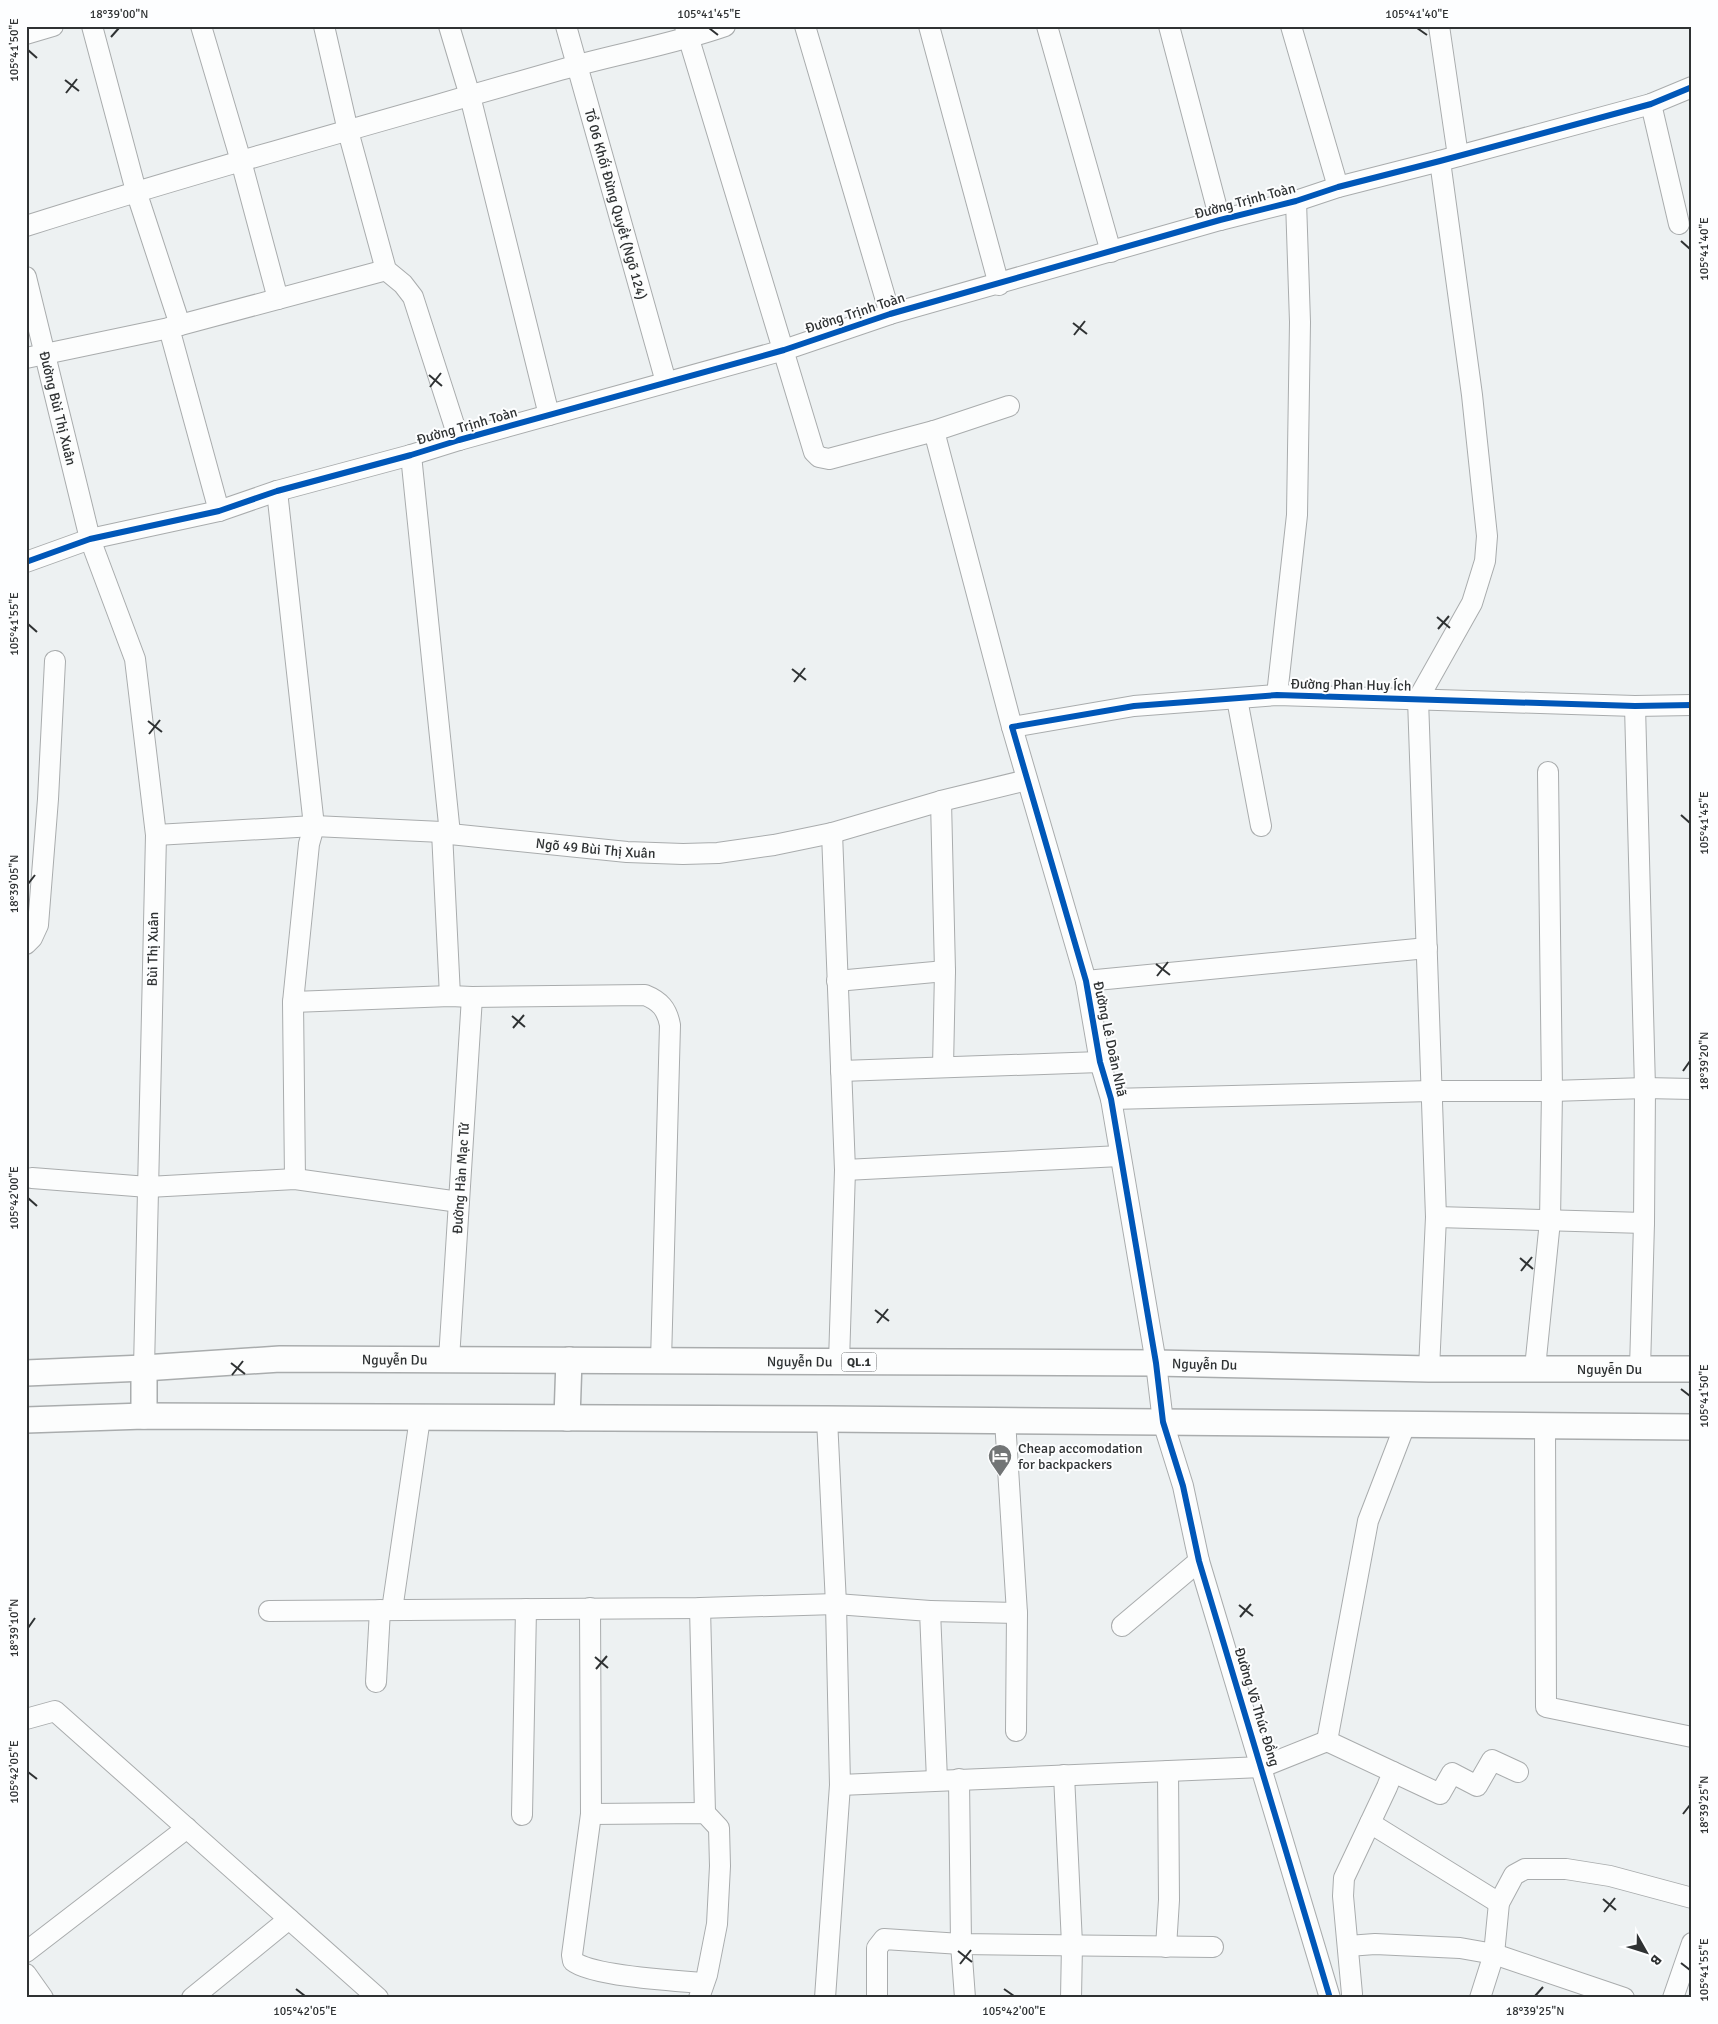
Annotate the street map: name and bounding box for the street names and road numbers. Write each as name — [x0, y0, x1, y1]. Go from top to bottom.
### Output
street label: Tổ 06 Khối Đừng Quyềt (Ngõ 124) — [581, 107, 651, 301]
street label: Đường Trịnh Toàn — [1193, 179, 1297, 223]
street label: Đường Trịnh Toàn — [803, 289, 907, 337]
street label: Đường Bùi Thị Xuân — [36, 349, 80, 467]
street label: Đường Trịnh Toàn — [415, 404, 519, 448]
street label: Đường Phan Huy Ích — [1290, 675, 1412, 695]
street label: Ngõ 49 Bùi Thị Xuân — [535, 834, 656, 862]
street label: Bùi Thị Xuân — [144, 912, 162, 986]
street label: Đường Lê Doãn Nhã — [1089, 980, 1131, 1098]
street label: Đường Hàn Mạc Tử — [448, 1121, 473, 1235]
street label: Nguyễn Du — [362, 1351, 427, 1368]
road number: QL.1 — [842, 1352, 876, 1371]
street label: Nguyễn Du — [767, 1353, 832, 1370]
street label: Nguyễn Du — [1172, 1355, 1237, 1373]
street label: Nguyễn Du — [1577, 1361, 1642, 1378]
street label: Đường Võ Thúc Đồng — [1231, 1645, 1283, 1769]

